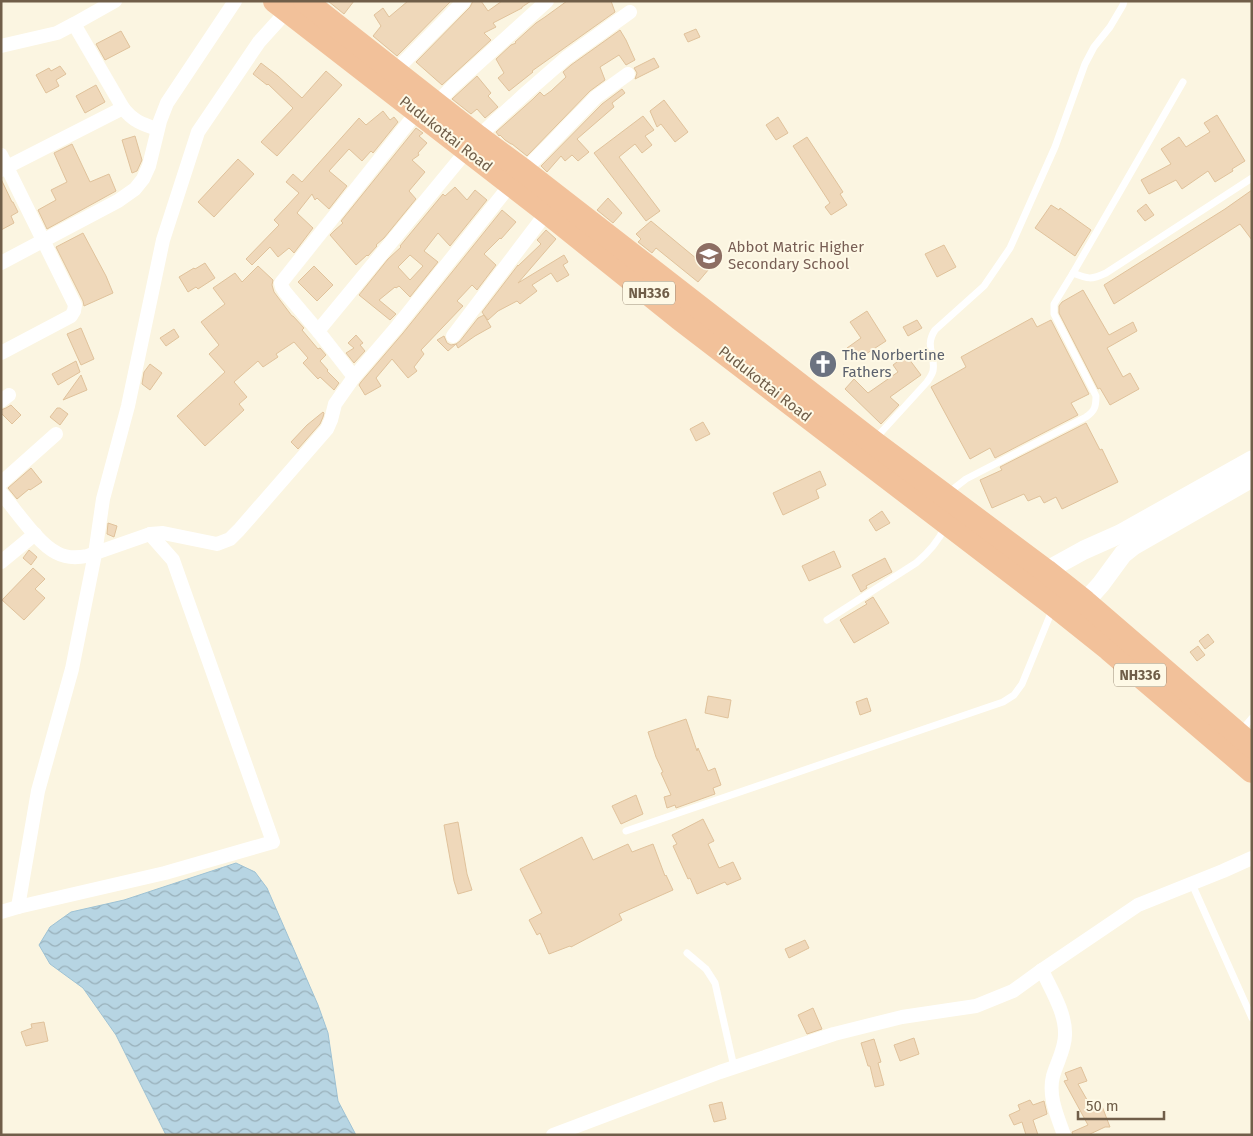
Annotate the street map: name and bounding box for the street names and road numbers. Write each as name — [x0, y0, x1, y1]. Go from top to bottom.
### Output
street label: Pudukottai Road — [396, 92, 496, 176]
road number: NH336 — [623, 282, 675, 304]
street label: Pudukottai Road — [715, 342, 815, 426]
road number: NH336 — [1114, 664, 1166, 686]

